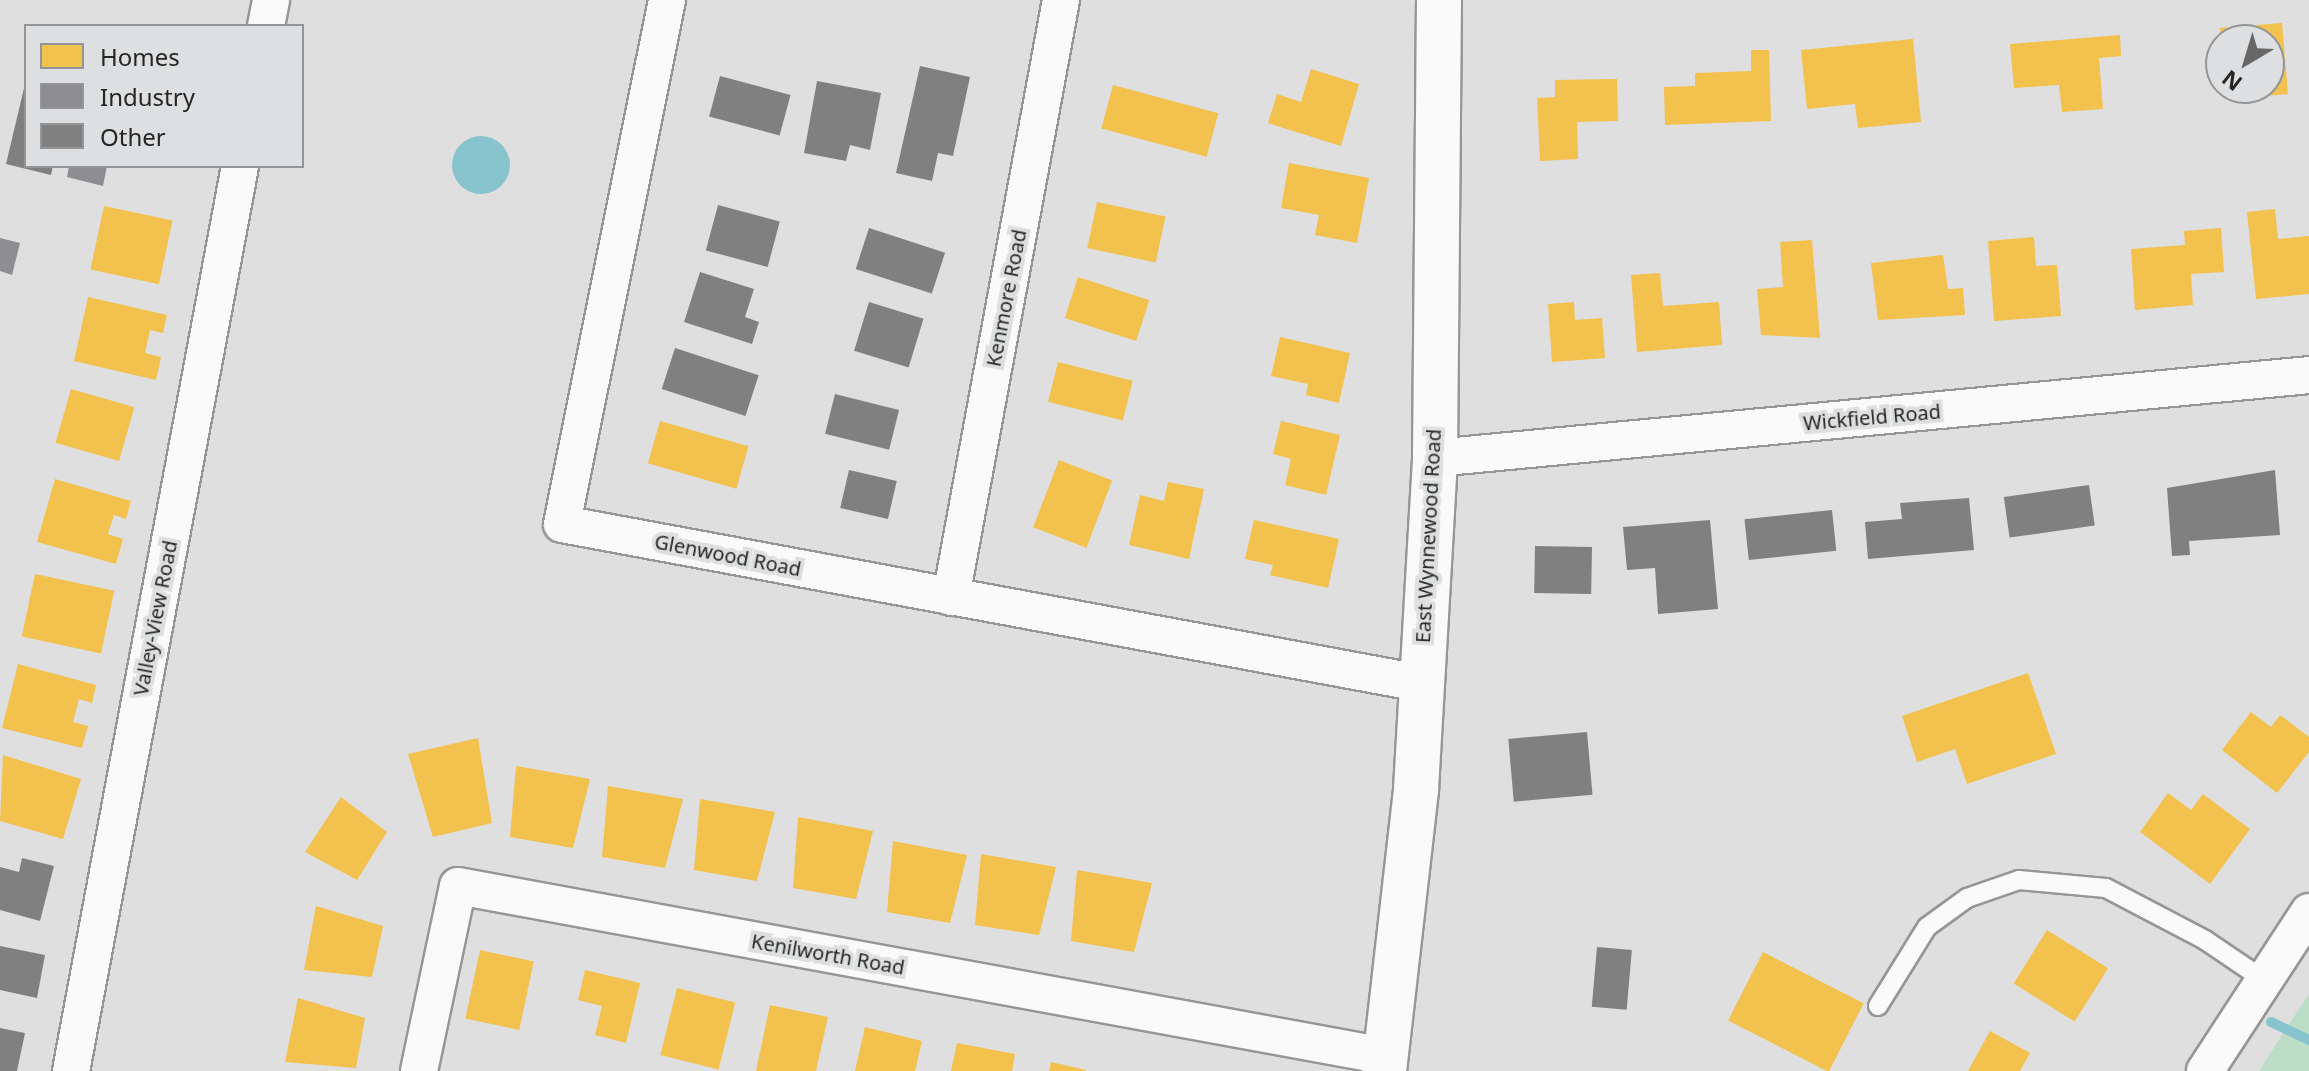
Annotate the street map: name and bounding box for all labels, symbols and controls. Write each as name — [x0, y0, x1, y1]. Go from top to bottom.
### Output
legend — [24, 24, 304, 168]
north arrow — [2205, 24, 2285, 104]
text: Homes — [100, 40, 180, 73]
text: N — [2215, 64, 2248, 99]
text: Industry — [100, 80, 195, 113]
text: Other — [100, 120, 166, 153]
street label: Kenmore Road — [981, 227, 1031, 369]
street label: Wickfield Road — [1802, 399, 1942, 435]
street label: East Wynnewood Road — [1410, 428, 1446, 644]
street label: Glenwood Road — [653, 529, 803, 581]
street label: Valley-View Road — [128, 538, 182, 698]
street label: Kenilworth Road — [749, 929, 907, 979]

